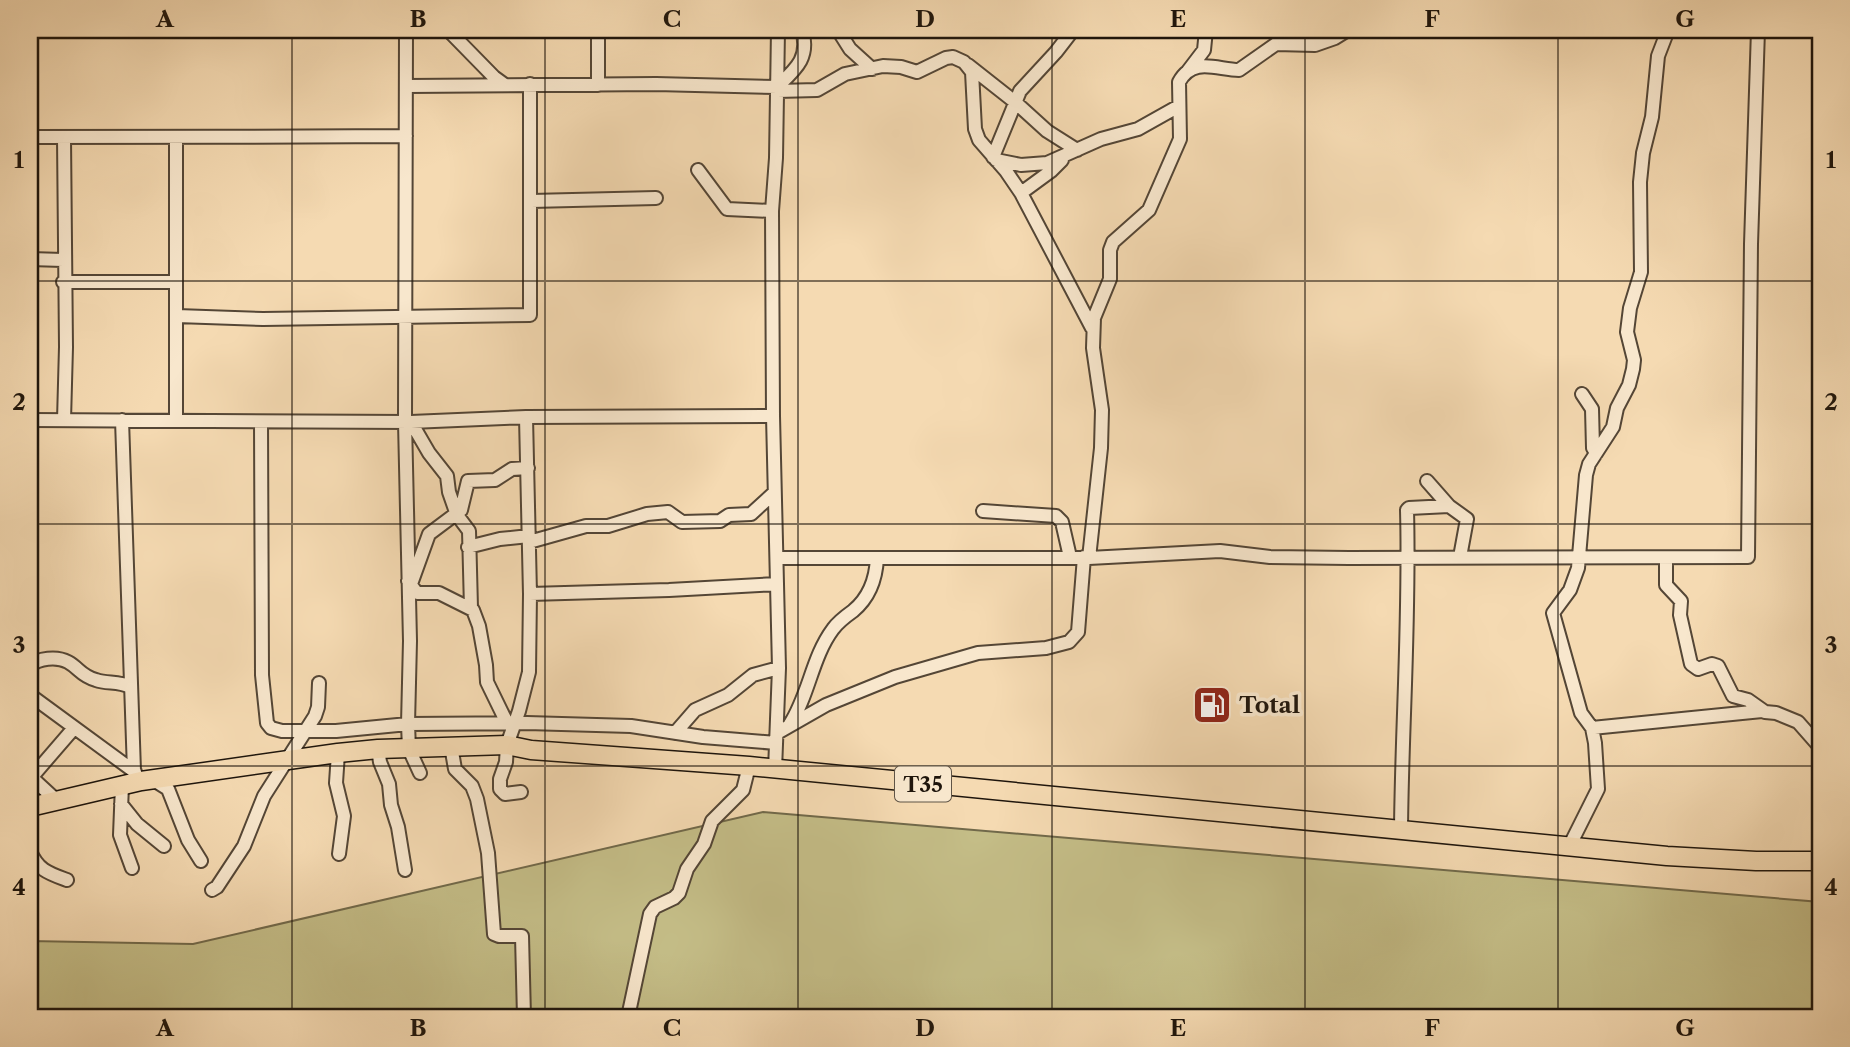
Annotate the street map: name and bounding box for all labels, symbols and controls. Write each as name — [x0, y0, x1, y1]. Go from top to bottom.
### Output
text: A — [155, 5, 175, 33]
text: B — [409, 5, 427, 33]
text: C — [663, 5, 681, 33]
text: D — [915, 5, 935, 33]
text: E — [1170, 5, 1186, 33]
text: F — [1424, 5, 1440, 33]
text: G — [1675, 5, 1695, 33]
text: 1 — [14, 146, 25, 174]
text: 1 — [1826, 146, 1837, 174]
text: 2 — [12, 388, 26, 416]
text: 2 — [1824, 388, 1838, 416]
text: 3 — [13, 631, 26, 659]
text: 3 — [1825, 631, 1838, 659]
fuel station icon: Total — [1191, 684, 1233, 726]
place label: Total — [1239, 691, 1300, 719]
road number: T35 — [895, 766, 951, 802]
text: 4 — [12, 873, 26, 901]
text: 4 — [1824, 873, 1838, 901]
text: A — [155, 1014, 175, 1042]
text: B — [409, 1014, 427, 1042]
text: C — [663, 1014, 681, 1042]
text: D — [915, 1014, 935, 1042]
text: E — [1170, 1014, 1186, 1042]
text: F — [1424, 1014, 1440, 1042]
text: G — [1675, 1014, 1695, 1042]

